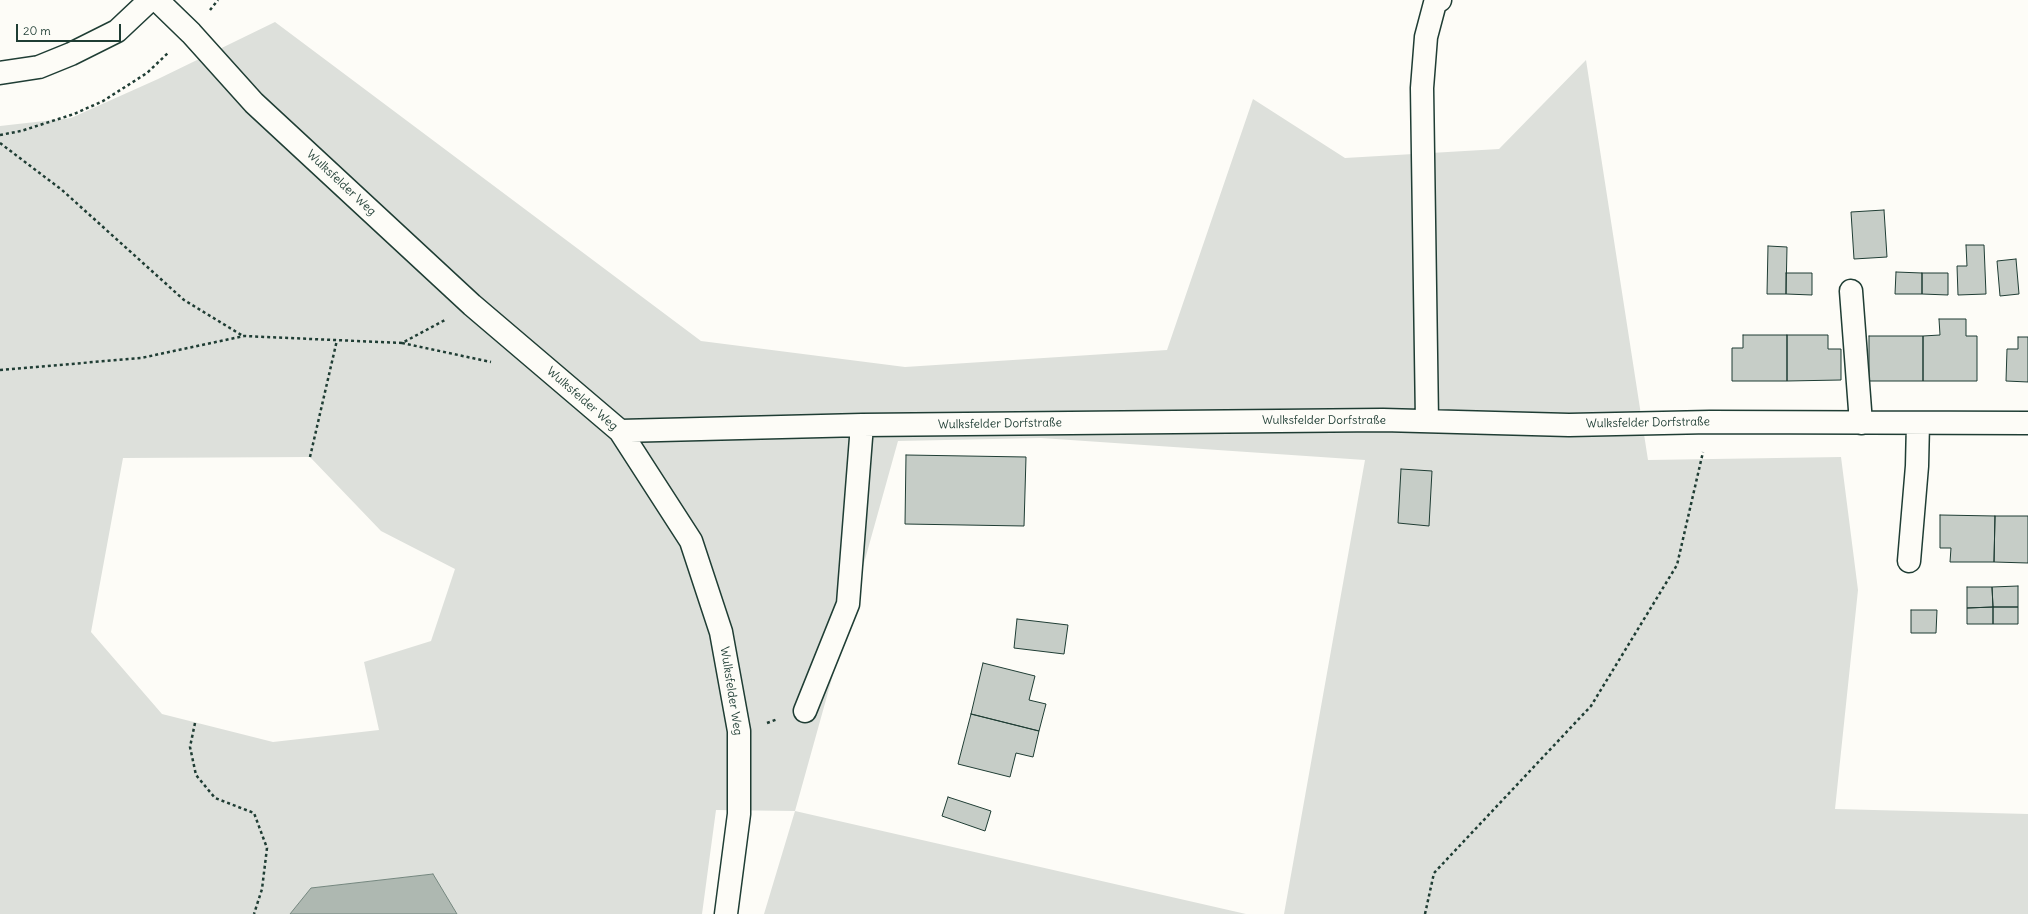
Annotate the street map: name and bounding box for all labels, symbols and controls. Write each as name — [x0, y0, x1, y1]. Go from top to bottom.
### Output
scale bar — [18, 16, 123, 42]
text: 20 m — [23, 23, 51, 38]
street label: Wulksfelder Weg — [303, 147, 379, 219]
street label: Wulksfelder Weg — [543, 364, 621, 434]
street label: Wulksfelder Dorfstraße — [1262, 414, 1386, 428]
street label: Wulksfelder Dorfstraße — [1586, 415, 1710, 431]
street label: Wulksfelder Dorfstraße — [938, 416, 1062, 432]
street label: Wulksfelder Weg — [717, 646, 745, 736]

